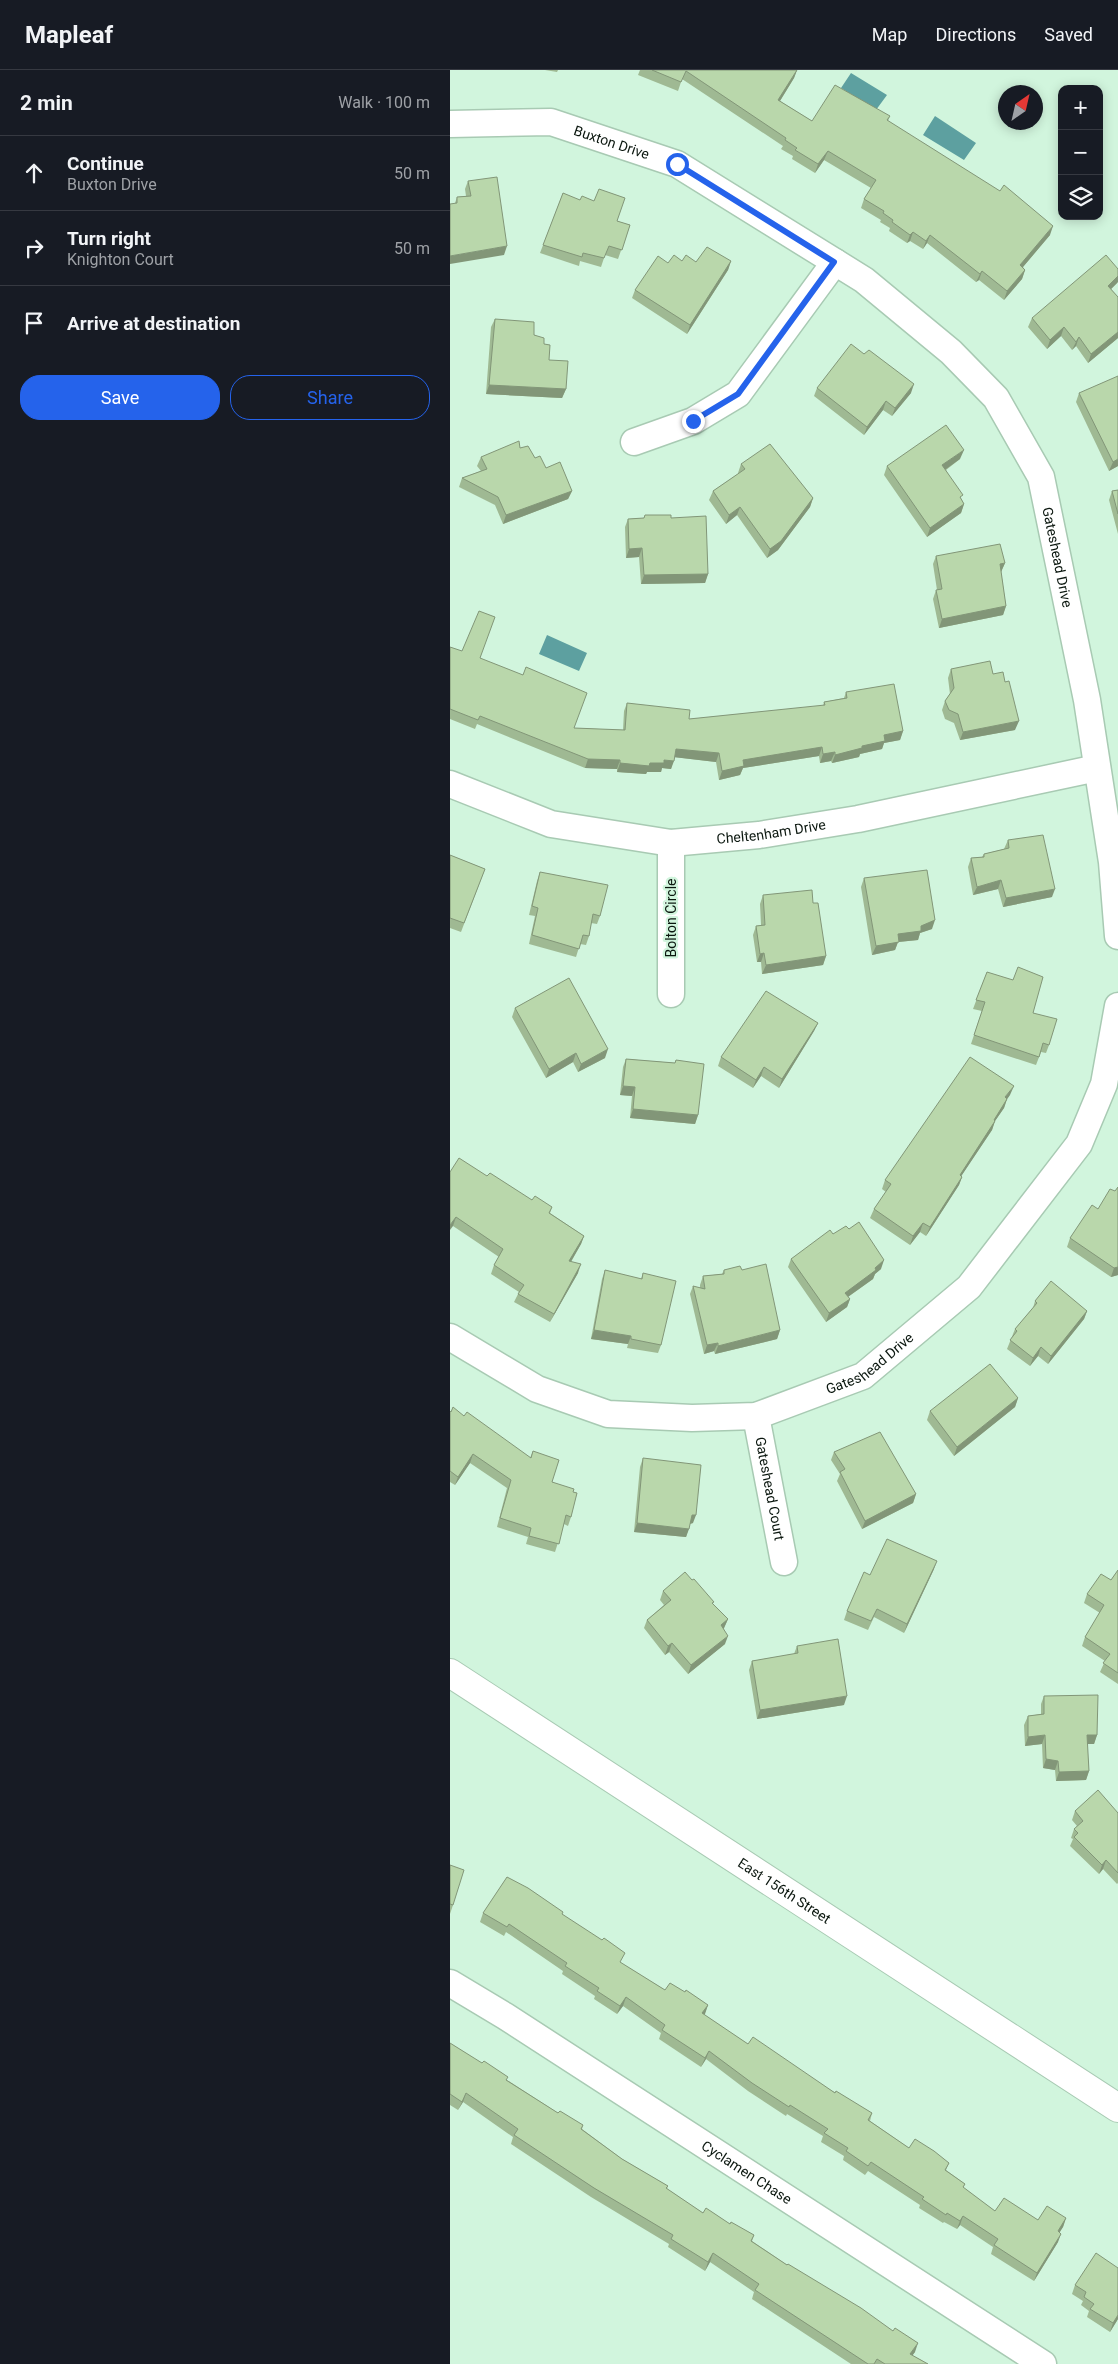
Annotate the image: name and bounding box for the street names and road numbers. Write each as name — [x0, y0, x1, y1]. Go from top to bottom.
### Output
street label: Buxton Drive — [572, 122, 651, 162]
street label: Gateshead Drive — [1039, 506, 1076, 609]
street label: Cheltenham Drive — [716, 816, 827, 847]
street label: Bolton Circle — [663, 878, 679, 958]
street label: Gateshead Drive — [824, 1329, 916, 1397]
street label: Gateshead Court — [752, 1436, 788, 1542]
street label: East 156th Street — [735, 1855, 834, 1927]
street label: Cyclamen Chase — [699, 2137, 795, 2207]

